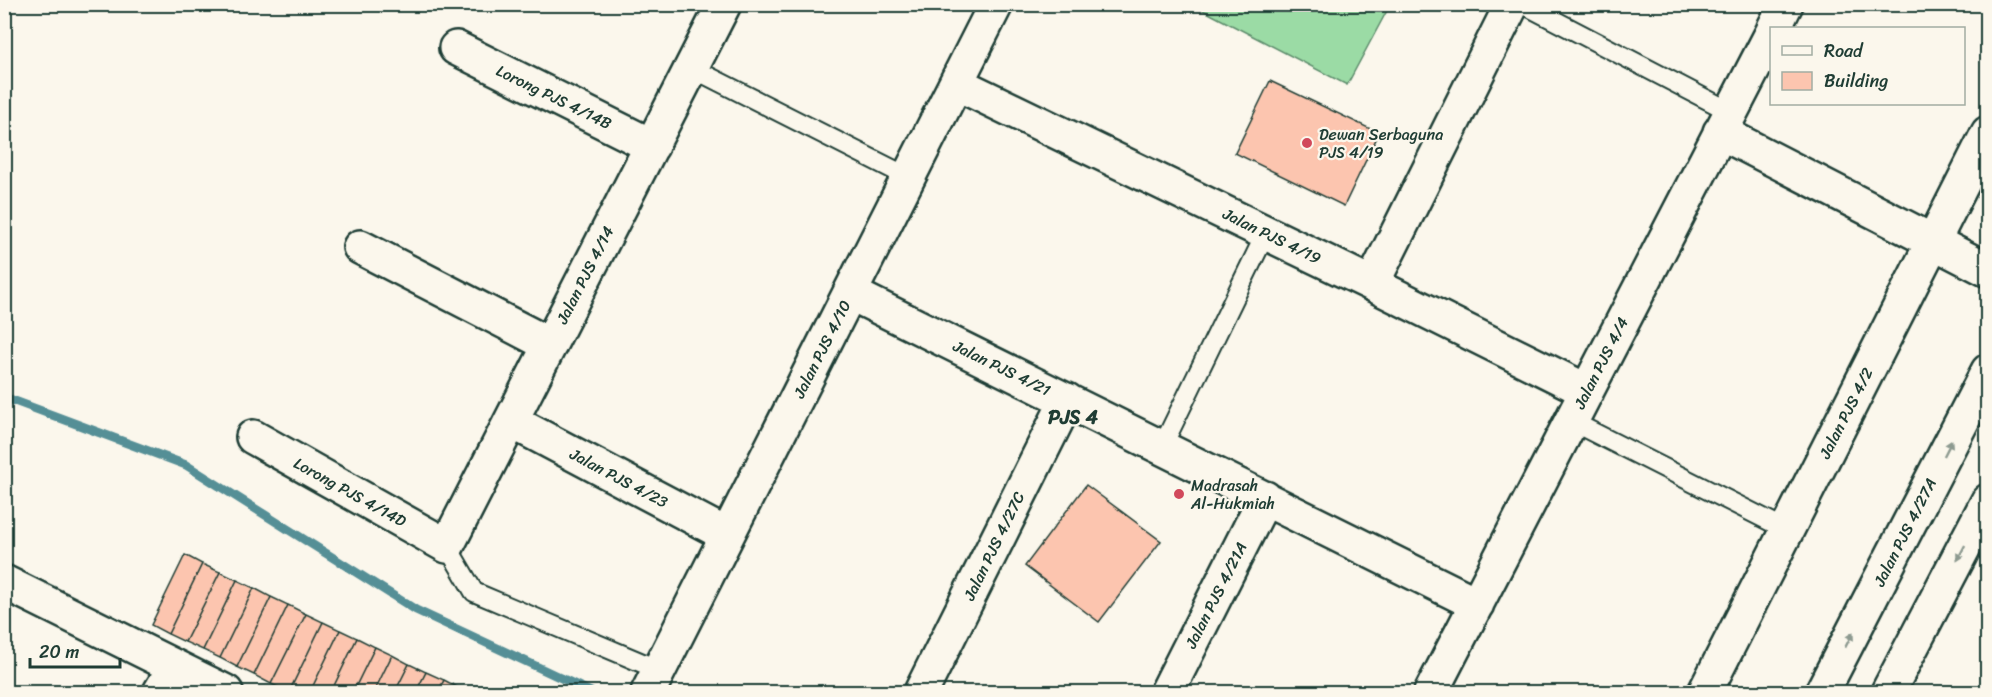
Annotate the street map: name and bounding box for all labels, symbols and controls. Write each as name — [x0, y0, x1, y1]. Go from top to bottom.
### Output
legend — [1770, 27, 1965, 105]
text: Road — [1824, 35, 1864, 67]
street label: Lorong PJS 4/14B — [491, 56, 617, 138]
text: Building — [1824, 65, 1888, 97]
place label: Dewan Serbaguna PJS 4/19 — [1319, 120, 1443, 167]
marker: Dewan Serbaguna PJS 4/19 — [1300, 136, 1314, 150]
street label: Jalan PJS 4/19 — [1217, 199, 1326, 272]
street label: Jalan PJS 4/14 — [547, 221, 622, 330]
street label: Jalan PJS 4/10 — [784, 295, 859, 404]
street label: Jalan PJS 4/4 — [1565, 312, 1637, 415]
street label: Jalan PJS 4/21 — [947, 331, 1056, 404]
street label: Jalan PJS 4/2 — [1810, 362, 1881, 465]
district label: PJS 4 — [1048, 400, 1098, 435]
street label: Jalan PJS 4/23 — [564, 439, 674, 516]
one-way arrow — [1943, 440, 1952, 457]
street label: Lorong PJS 4/14D — [288, 449, 412, 535]
place label: Madrasah Al-Hukmiah — [1190, 471, 1275, 518]
street label: Jalan PJS 4/27A — [1865, 472, 1945, 592]
street label: Jalan PJS 4/27C — [955, 486, 1033, 606]
marker: Madrasah Al-Hukmiah — [1172, 487, 1186, 501]
street label: Jalan PJS 4/21A — [1176, 536, 1255, 654]
one-way arrow — [1956, 544, 1965, 561]
scale bar — [30, 631, 120, 669]
one-way arrow — [1844, 632, 1854, 649]
text: 20 m — [39, 636, 79, 668]

